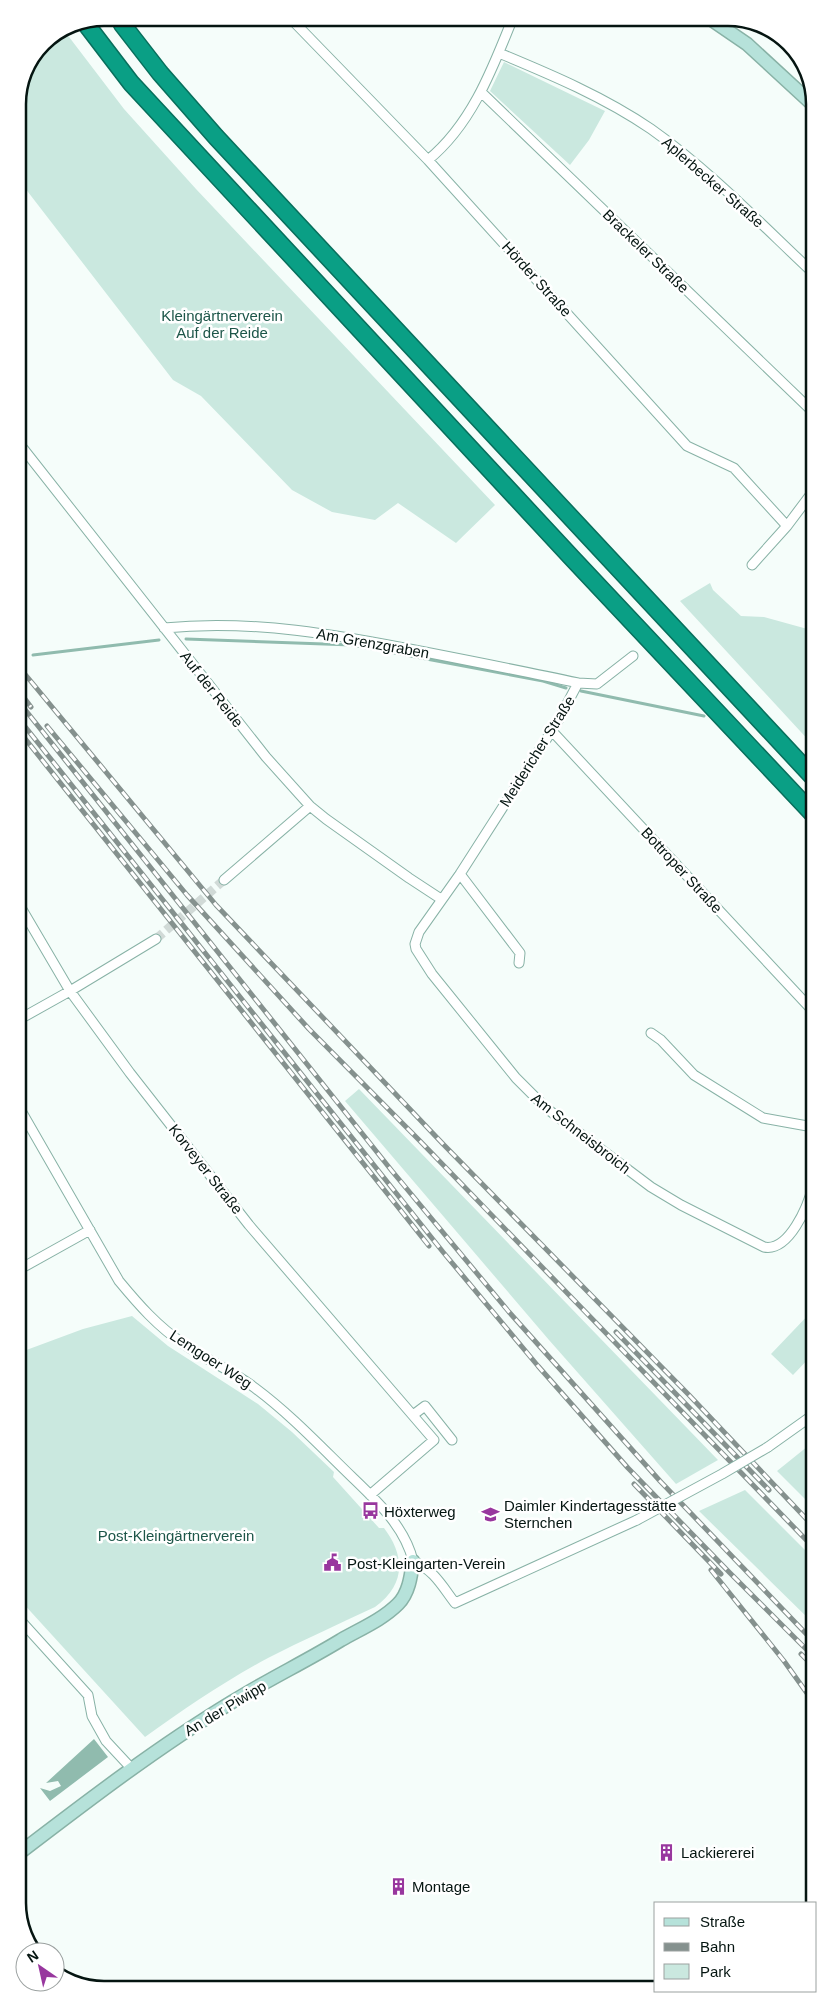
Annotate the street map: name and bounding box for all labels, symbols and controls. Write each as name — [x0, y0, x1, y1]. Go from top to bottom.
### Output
street label: Aplerbecker Straße — [659, 133, 767, 231]
street label: Brackeler Straße — [600, 206, 692, 296]
street label: Hörder Straße — [499, 238, 575, 320]
park label: Kleingärtnerverein Auf der Reide — [161, 307, 283, 341]
street label: Am Grenzgraben — [315, 625, 431, 661]
street label: Auf der Reide — [177, 648, 247, 730]
street label: Meidericher Straße — [496, 692, 578, 810]
street label: Bottroper Straße — [638, 824, 726, 916]
street label: Am Schneisbroich — [528, 1089, 634, 1177]
street label: Korveyer Straße — [166, 1121, 246, 1217]
street label: Lemgoer Weg — [167, 1326, 255, 1392]
place label: Daimler Kindertagesstätte Sternchen — [504, 1497, 677, 1531]
bus stop icon: Höxterweg — [360, 1501, 380, 1521]
place label: Höxterweg — [384, 1503, 456, 1520]
school or university icon: Daimler Kindertagesstätte Sternchen — [480, 1504, 500, 1524]
park label: Post-Kleingärtnerverein — [98, 1527, 254, 1544]
public building icon: Post-Kleingarten-Verein — [323, 1553, 343, 1573]
place label: Post-Kleingarten-Verein — [347, 1555, 505, 1572]
street label: An der Piwipp — [181, 1677, 269, 1739]
building icon: Lackiererei — [657, 1842, 677, 1862]
place label: Lackiererei — [681, 1844, 754, 1861]
building icon: Montage — [388, 1876, 408, 1896]
place label: Montage — [412, 1878, 470, 1895]
legend — [654, 1902, 817, 1992]
text: Straße — [700, 1913, 745, 1930]
text: Bahn — [700, 1938, 735, 1955]
north arrow — [15, 1942, 65, 1992]
text: N — [24, 1947, 41, 1966]
text: Park — [700, 1963, 731, 1980]

